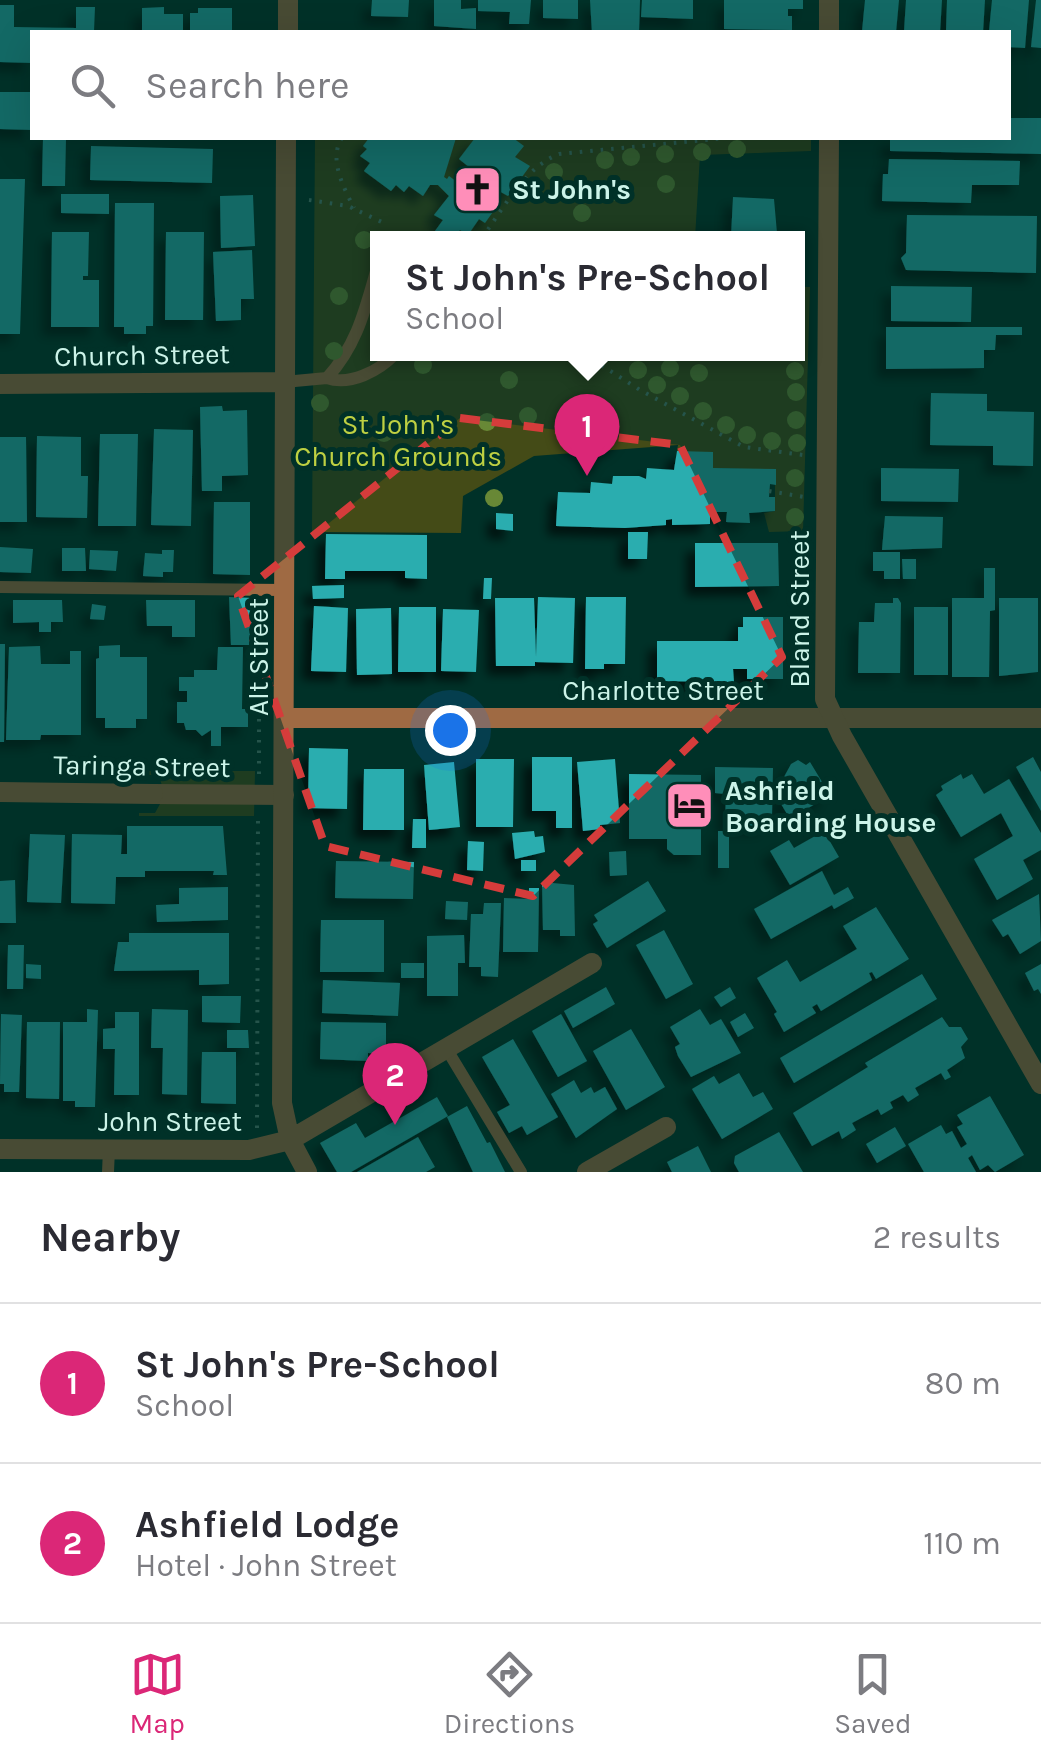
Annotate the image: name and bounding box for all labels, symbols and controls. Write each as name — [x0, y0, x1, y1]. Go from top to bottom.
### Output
search box — [30, 30, 1011, 140]
icon: search — [65, 58, 120, 113]
text: Search here — [145, 63, 349, 108]
church icon: St John's — [451, 163, 503, 215]
place label: St John's — [512, 173, 631, 206]
popup — [370, 231, 805, 361]
text: St John's Pre-School — [405, 255, 770, 300]
text: School — [405, 300, 504, 337]
street label: Church Street — [54, 337, 230, 373]
pin: 1 — [554, 394, 620, 476]
park label: St John's Church Grounds — [294, 408, 502, 473]
street label: Bland Street — [783, 530, 816, 688]
street label: Alt Street — [242, 598, 275, 716]
street label: Charlotte Street — [562, 674, 764, 707]
your location — [425, 705, 476, 756]
street label: Taringa Street — [53, 748, 231, 784]
place label: Ashfield Boarding House — [725, 774, 936, 839]
hotel icon: Ashfield Boarding House — [664, 780, 716, 832]
pin: 2 — [362, 1042, 428, 1125]
street label: John Street — [98, 1105, 242, 1138]
text: Nearby — [40, 1212, 180, 1262]
text: 2 results — [873, 1219, 1001, 1256]
text: St John's Pre-School — [135, 1342, 500, 1387]
text: 1 — [67, 1365, 78, 1402]
text: 80 m — [925, 1365, 1001, 1402]
text: School — [135, 1387, 234, 1424]
text: Ashfield Lodge — [135, 1502, 399, 1547]
text: 2 — [63, 1525, 82, 1562]
text: 110 m — [923, 1525, 1001, 1562]
text: Hotel · John Street — [135, 1547, 397, 1584]
tab: Map — [129, 1647, 185, 1740]
tab: Directions — [444, 1647, 575, 1740]
tab: Saved — [834, 1647, 912, 1740]

